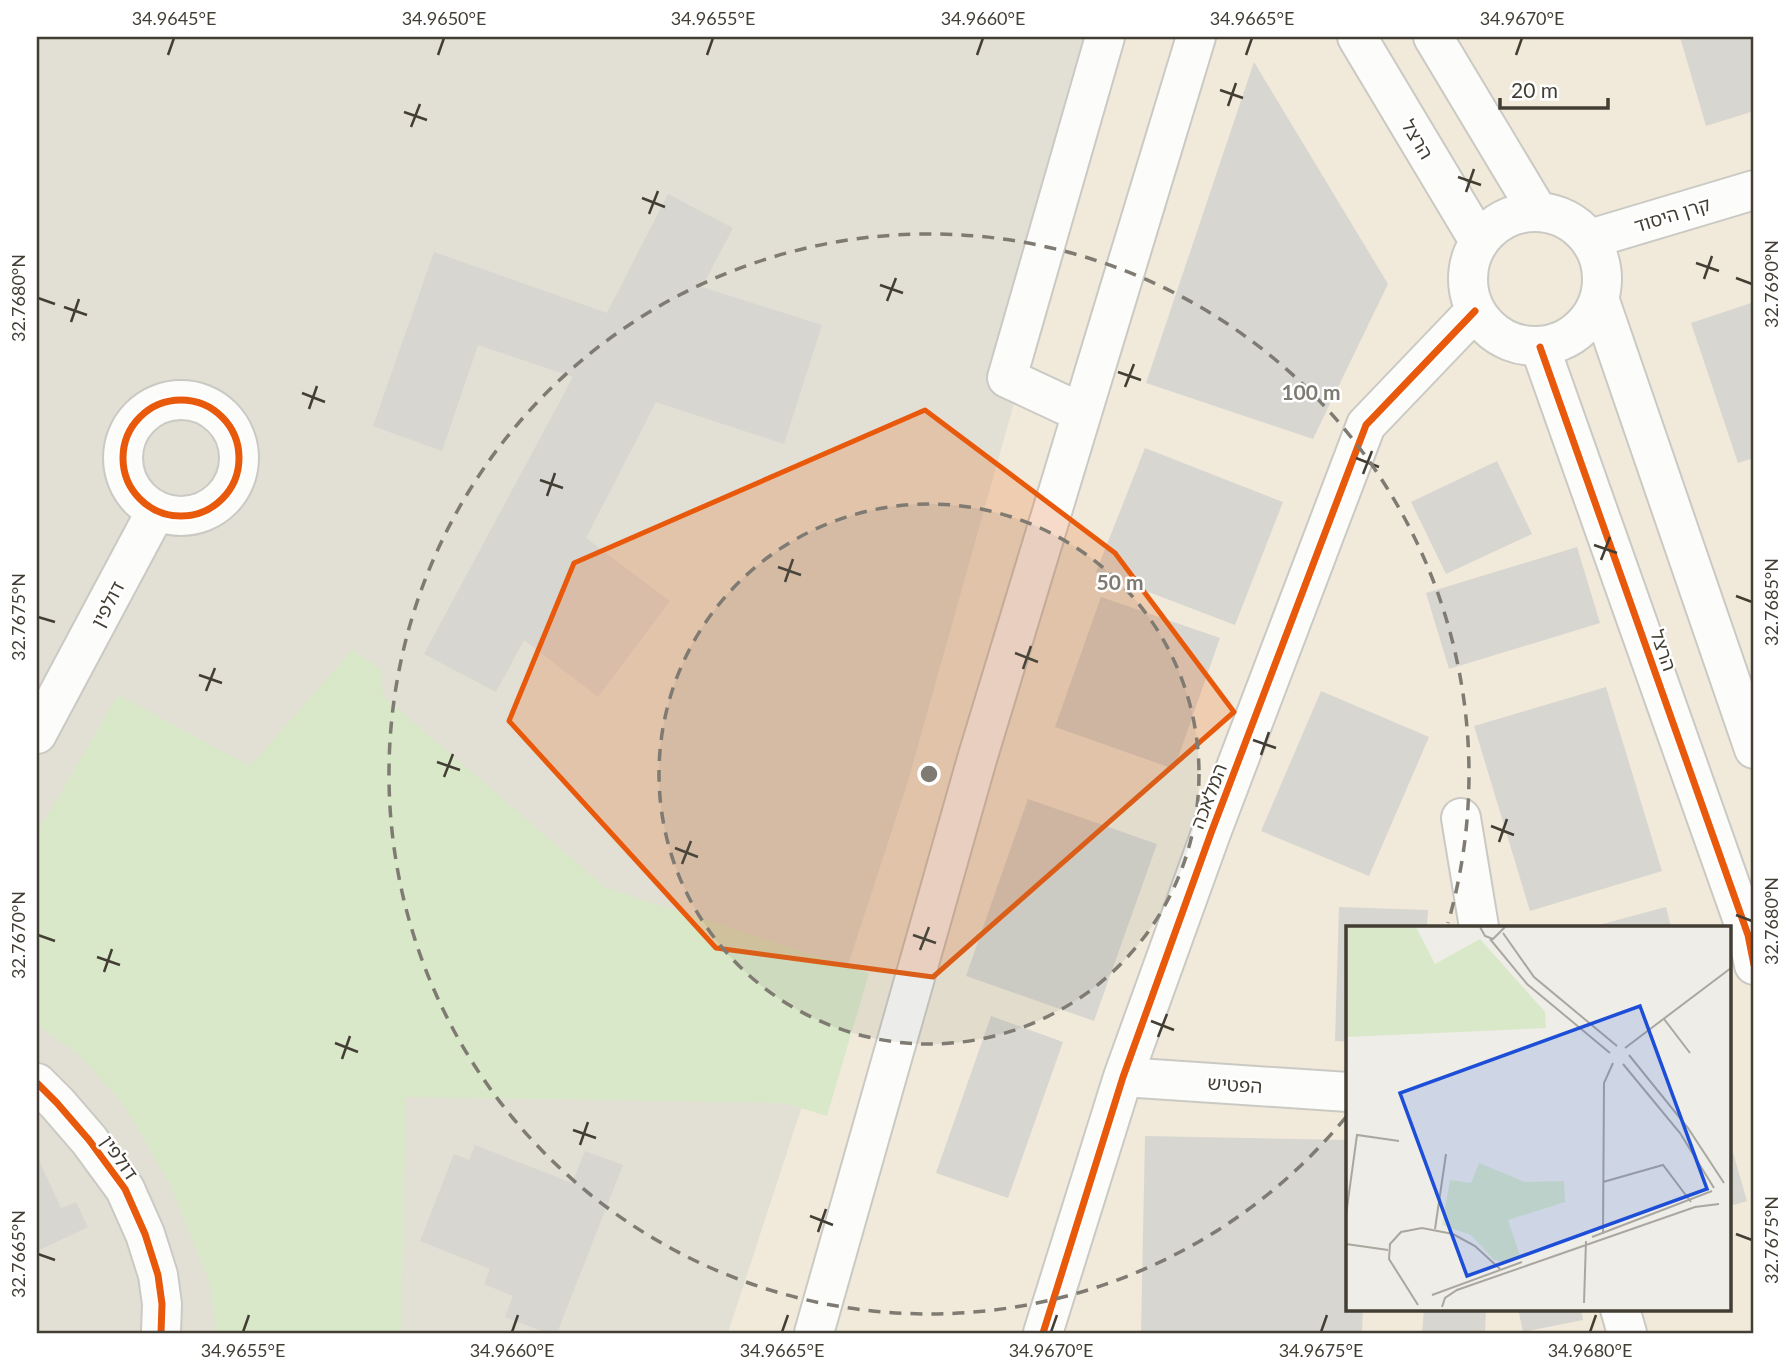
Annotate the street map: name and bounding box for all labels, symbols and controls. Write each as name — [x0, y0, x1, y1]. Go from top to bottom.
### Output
text: 34.9645°E — [132, 7, 216, 29]
text: 34.9650°E — [402, 7, 486, 29]
text: 34.9655°E — [671, 7, 755, 29]
text: 34.9660°E — [941, 7, 1025, 29]
text: 34.9665°E — [1210, 7, 1294, 29]
text: 34.9670°E — [1480, 7, 1564, 29]
scale bar — [1500, 66, 1609, 110]
text: 20 m — [1511, 77, 1558, 102]
street label: הרצל — [1397, 115, 1439, 163]
street label: קרן היסוד — [1631, 191, 1713, 236]
text: 32.7690°N — [1760, 240, 1782, 328]
text: 32.7680°N — [7, 254, 29, 342]
text: 100 m — [1281, 379, 1341, 404]
text: 32.7685°N — [1760, 558, 1782, 646]
text: 50 m — [1096, 569, 1144, 594]
text: 32.7675°N — [7, 573, 29, 661]
street label: דולפין — [85, 577, 129, 631]
street label: הרצל — [1646, 626, 1682, 674]
street label: המלאכה — [1185, 760, 1231, 832]
centre of rings — [917, 762, 941, 786]
text: 32.7680°N — [1760, 877, 1782, 965]
text: 32.7670°N — [7, 891, 29, 979]
inset map — [1346, 926, 1732, 1310]
street label: הפטיש — [1207, 1071, 1263, 1097]
street label: דולפין — [97, 1130, 143, 1184]
text: 32.7675°N — [1760, 1196, 1782, 1284]
text: 32.7665°N — [7, 1210, 29, 1298]
text: 34.9655°E — [201, 1339, 285, 1361]
text: 34.9660°E — [470, 1339, 554, 1361]
text: 34.9665°E — [740, 1339, 824, 1361]
text: 34.9670°E — [1009, 1339, 1093, 1361]
text: 34.9675°E — [1279, 1339, 1363, 1361]
text: 34.9680°E — [1548, 1339, 1632, 1361]

